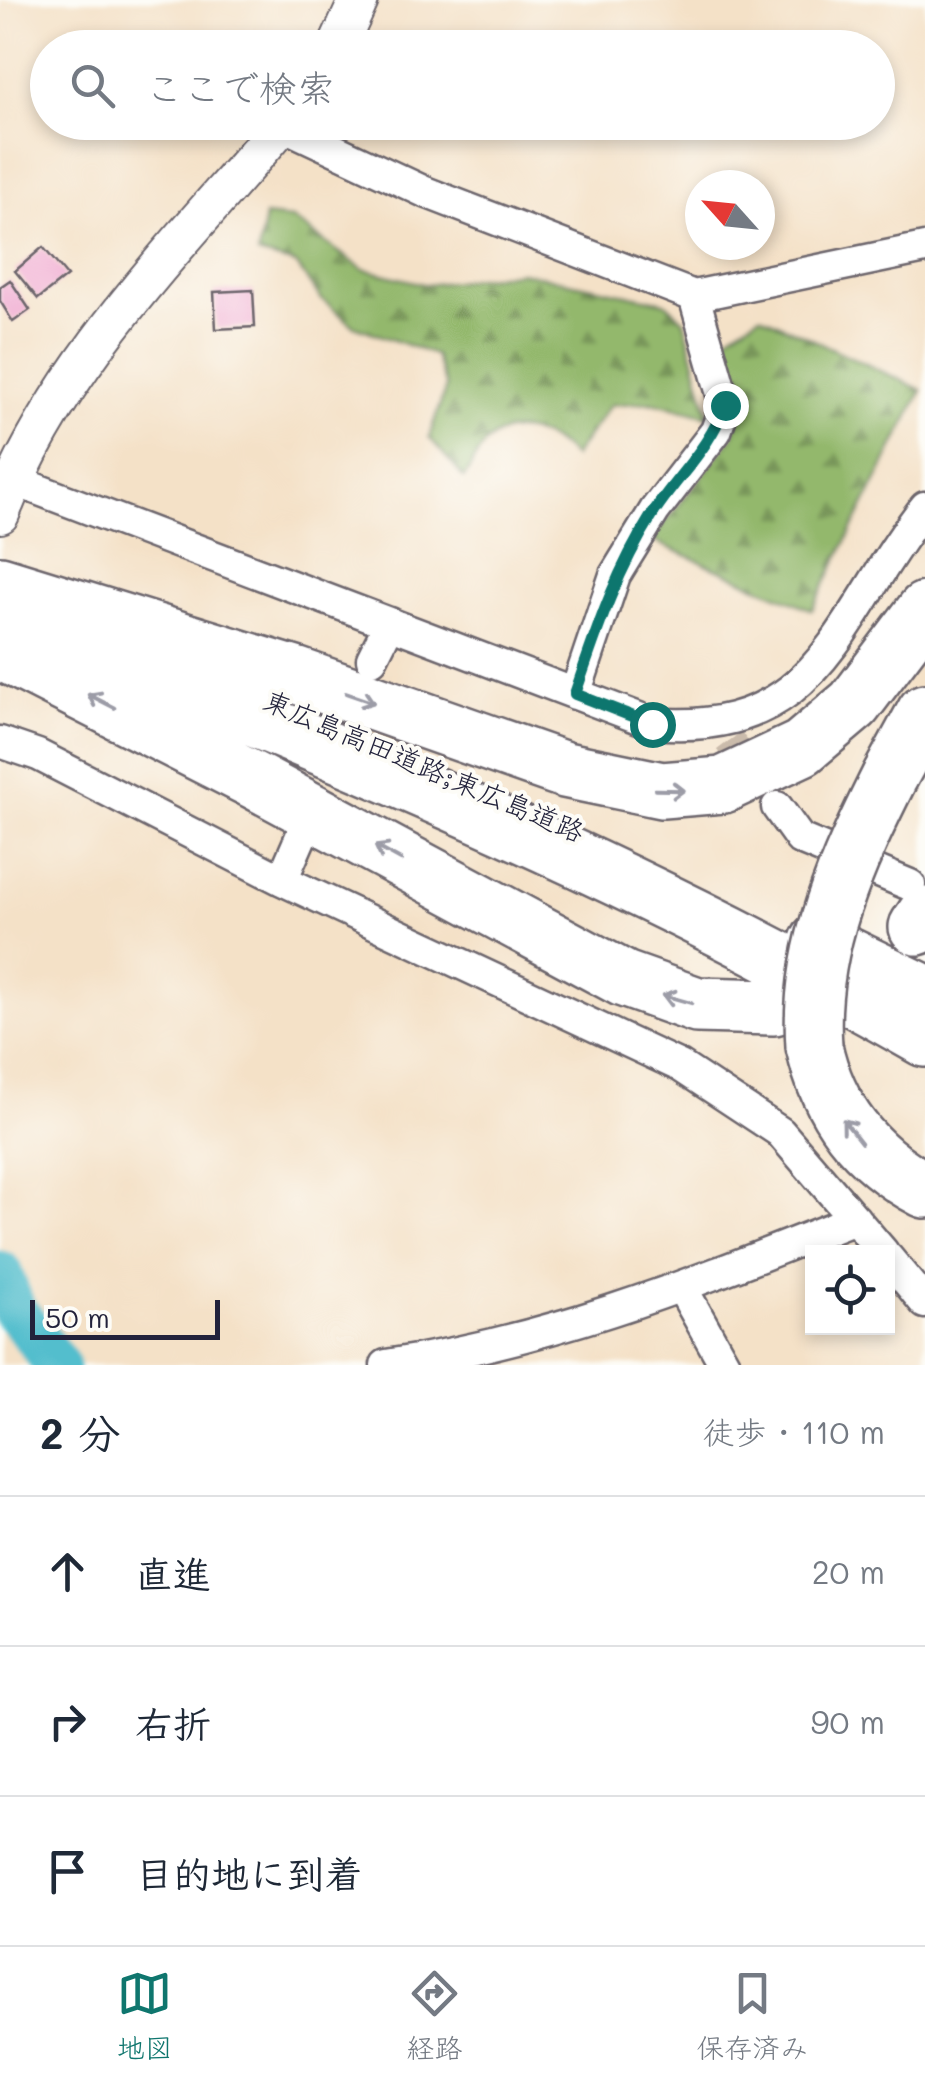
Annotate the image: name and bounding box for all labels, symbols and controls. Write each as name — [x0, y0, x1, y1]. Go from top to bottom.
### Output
search box — [30, 30, 895, 140]
icon: search — [65, 58, 120, 113]
text: ここで検索 — [145, 62, 335, 112]
north arrow — [685, 170, 775, 260]
route end — [703, 383, 749, 429]
street label: 東広島高田道路;東広島道路 — [258, 681, 590, 849]
one-way arrow — [343, 690, 374, 708]
one-way arrow — [86, 691, 116, 710]
route start — [630, 702, 676, 748]
one-way arrow — [654, 780, 686, 799]
one-way arrow — [373, 843, 403, 863]
one-way arrow — [662, 989, 694, 1008]
one-way arrow — [841, 1119, 863, 1145]
map controls — [805, 1245, 895, 1335]
button: locate — [805, 1245, 895, 1335]
scale bar — [30, 1295, 220, 1340]
text: 50 m — [45, 1299, 110, 1335]
text: 2 分 — [40, 1405, 121, 1460]
text: 徒歩 · 110 m — [702, 1410, 885, 1452]
icon: ahead — [40, 1544, 95, 1599]
text: 直進 — [135, 1548, 211, 1598]
text: 20 m — [812, 1550, 885, 1592]
icon: right — [40, 1694, 95, 1749]
text: 右折 — [135, 1698, 211, 1748]
text: 90 m — [811, 1700, 885, 1742]
icon: arrive — [40, 1844, 95, 1899]
text: 目的地に到着 — [135, 1848, 363, 1898]
tab: 地図 — [117, 1966, 173, 2066]
tab: 経路 — [406, 1966, 462, 2066]
tab: 保存済み — [696, 1966, 808, 2066]

